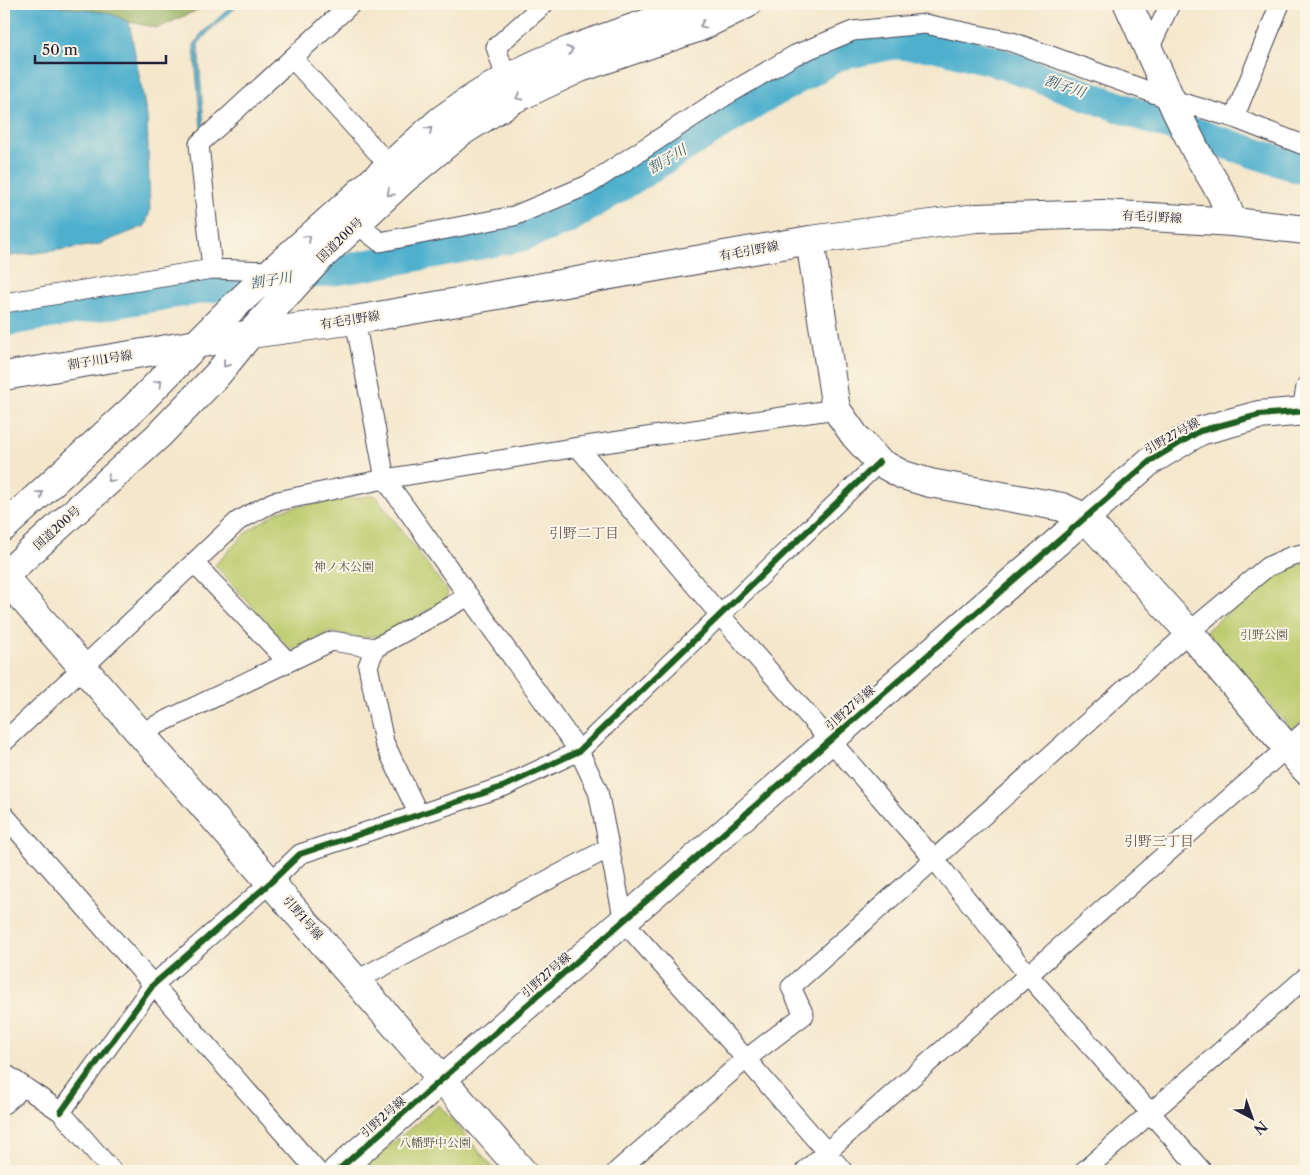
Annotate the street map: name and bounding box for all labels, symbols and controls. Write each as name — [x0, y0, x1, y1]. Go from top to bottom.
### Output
one-way arrow — [699, 18, 708, 29]
scale bar — [35, 32, 166, 64]
text: 50 m — [42, 40, 78, 59]
one-way arrow — [565, 46, 574, 56]
water label: 割子川 — [1042, 71, 1090, 102]
one-way arrow — [516, 90, 525, 100]
one-way arrow — [424, 126, 433, 135]
water label: 割子川 — [644, 139, 691, 178]
one-way arrow — [386, 187, 395, 196]
street label: 有毛引野線 — [1122, 207, 1182, 226]
street label: 国道200号 — [314, 214, 366, 265]
one-way arrow — [303, 235, 312, 244]
street label: 有毛引野線 — [718, 238, 780, 263]
water label: 割子川 — [249, 268, 295, 292]
street label: 有毛引野線 — [319, 307, 381, 332]
street label: 割子川1号線 — [67, 347, 133, 372]
one-way arrow — [222, 359, 231, 368]
one-way arrow — [153, 380, 162, 389]
street label: 引野27号線 — [1142, 414, 1202, 457]
one-way arrow — [107, 473, 116, 482]
one-way arrow — [34, 491, 43, 500]
street label: 国道200号 — [30, 503, 83, 553]
district label: 引野二丁目 — [549, 524, 619, 542]
park label: 神ノ木公園 — [314, 559, 374, 574]
park label: 引野公園 — [1240, 627, 1288, 642]
street label: 引野27号線 — [822, 682, 878, 733]
district label: 引野三丁目 — [1124, 832, 1194, 850]
street label: 引野1号線 — [280, 893, 326, 943]
street label: 引野27号線 — [518, 949, 574, 1000]
north arrow — [1228, 1092, 1278, 1142]
street label: 引野2号線 — [357, 1093, 408, 1140]
text: N — [1250, 1117, 1271, 1139]
park label: 八幡野中公園 — [399, 1135, 471, 1150]

